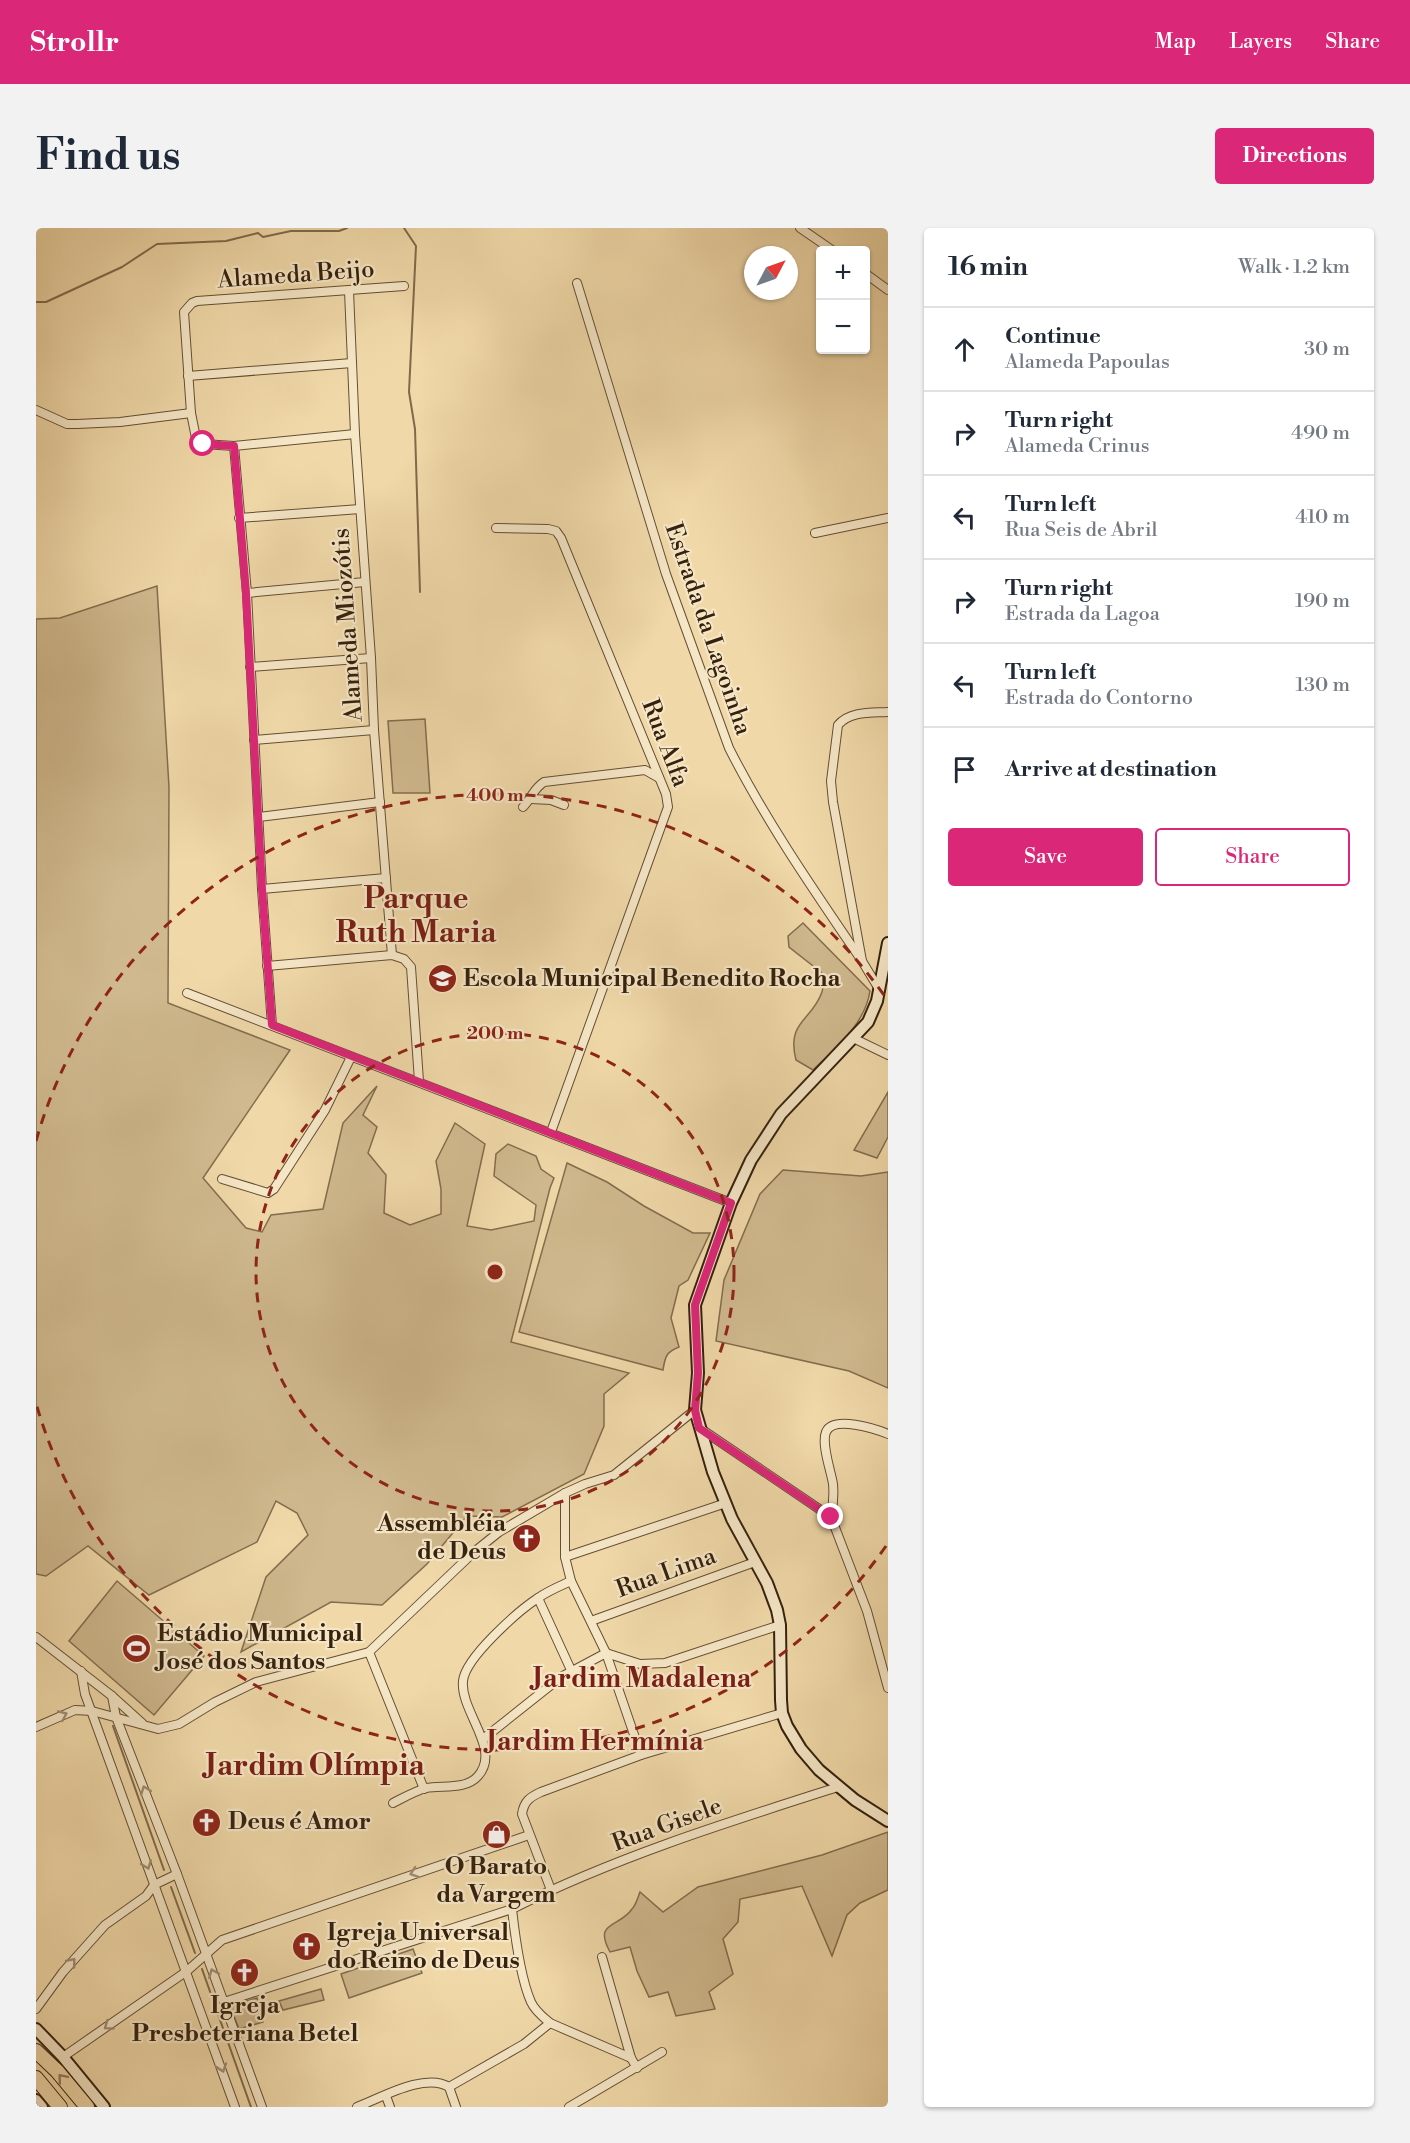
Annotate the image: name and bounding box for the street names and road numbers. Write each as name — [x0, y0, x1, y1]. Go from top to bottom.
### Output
street label: Alameda Beijo — [215, 255, 376, 296]
street label: Estrada da Lagoinha — [658, 519, 759, 740]
street label: Alameda Miozótis — [326, 527, 370, 724]
street label: Rua Alfa — [635, 695, 696, 792]
street label: Rua Lima — [612, 1541, 721, 1605]
street label: Rua Gisele — [608, 1791, 726, 1859]

